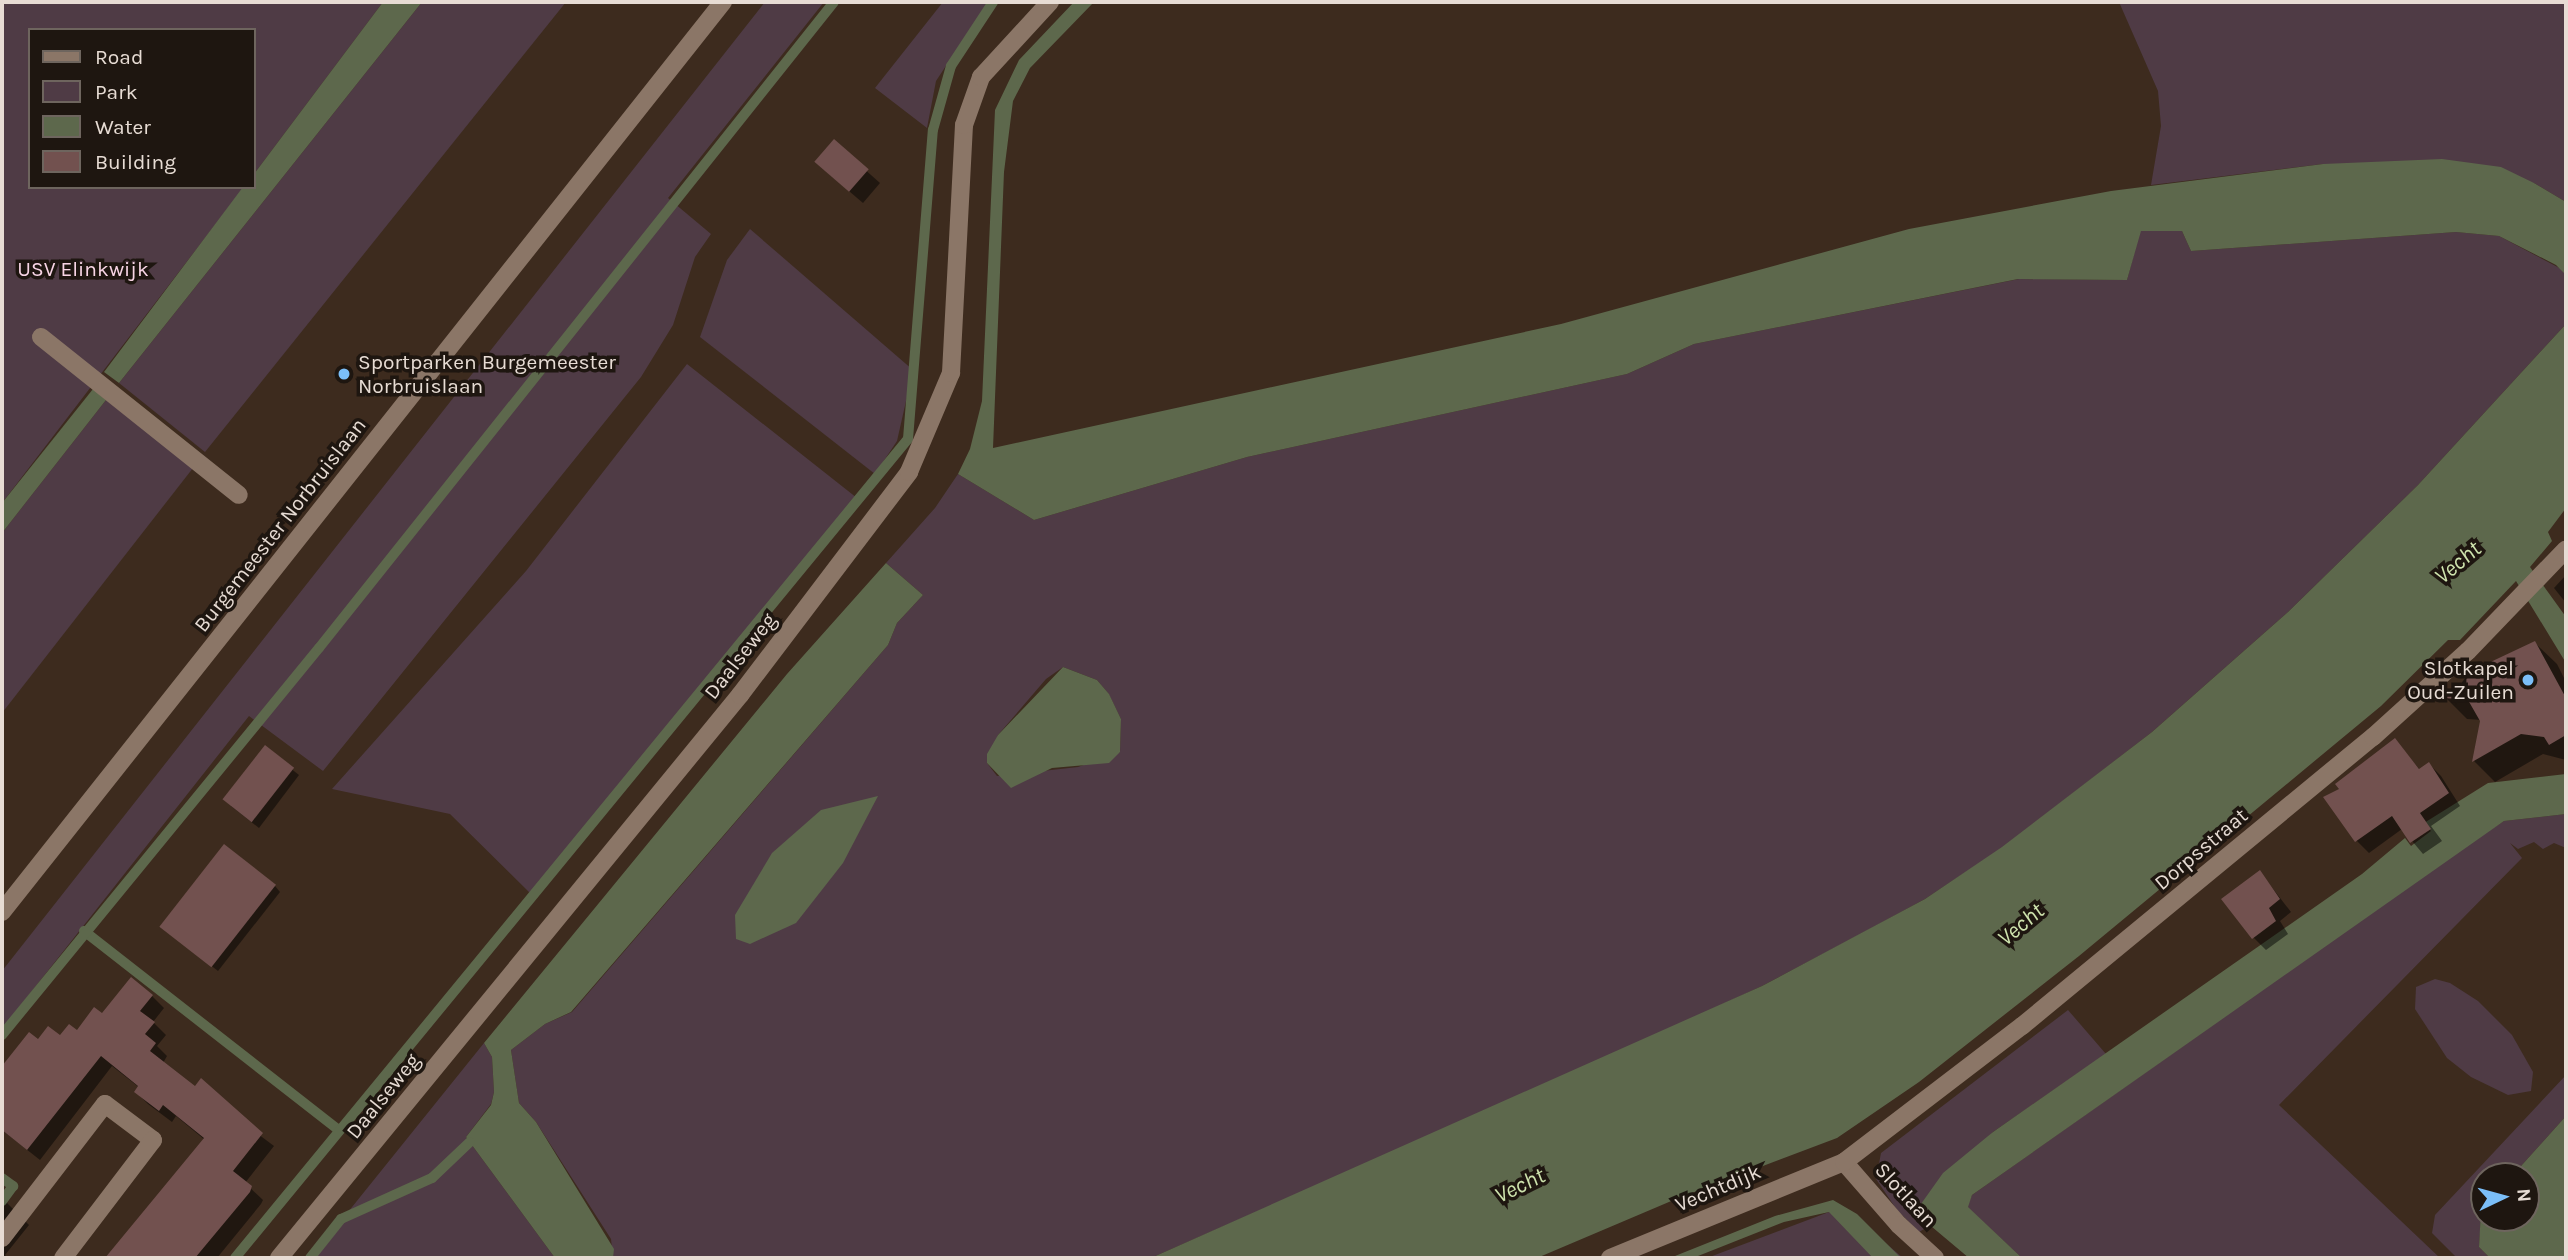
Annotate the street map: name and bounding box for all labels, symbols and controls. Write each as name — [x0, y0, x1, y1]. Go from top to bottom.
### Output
legend — [28, 28, 256, 189]
text: Road — [95, 45, 143, 69]
text: Park — [95, 80, 138, 104]
text: Water — [95, 115, 151, 139]
text: Building — [95, 150, 176, 174]
park label: USV Elinkwijk — [17, 256, 149, 282]
place label: Sportparken Burgemeester Norbruislaan — [358, 349, 616, 399]
marker: Sportparken Burgemeester Norbruislaan — [336, 366, 352, 382]
street label: Burgemeester Norbruislaan — [189, 413, 371, 637]
water label: Vecht — [2429, 536, 2487, 590]
street label: Daalseweg — [699, 608, 781, 704]
place label: Slotkapel Oud-Zuilen — [2407, 655, 2514, 705]
marker: Slotkapel Oud-Zuilen — [2520, 672, 2536, 688]
street label: Dorpsstraat — [2149, 803, 2253, 895]
water label: Vecht — [1992, 898, 2050, 952]
street label: Daalseweg — [341, 1048, 425, 1144]
street label: Slotlaan — [1870, 1157, 1942, 1233]
street label: Vechtdijk — [1671, 1159, 1765, 1217]
water label: Vecht — [1490, 1162, 1550, 1210]
north arrow — [2470, 1162, 2540, 1232]
text: N — [2512, 1188, 2535, 1203]

